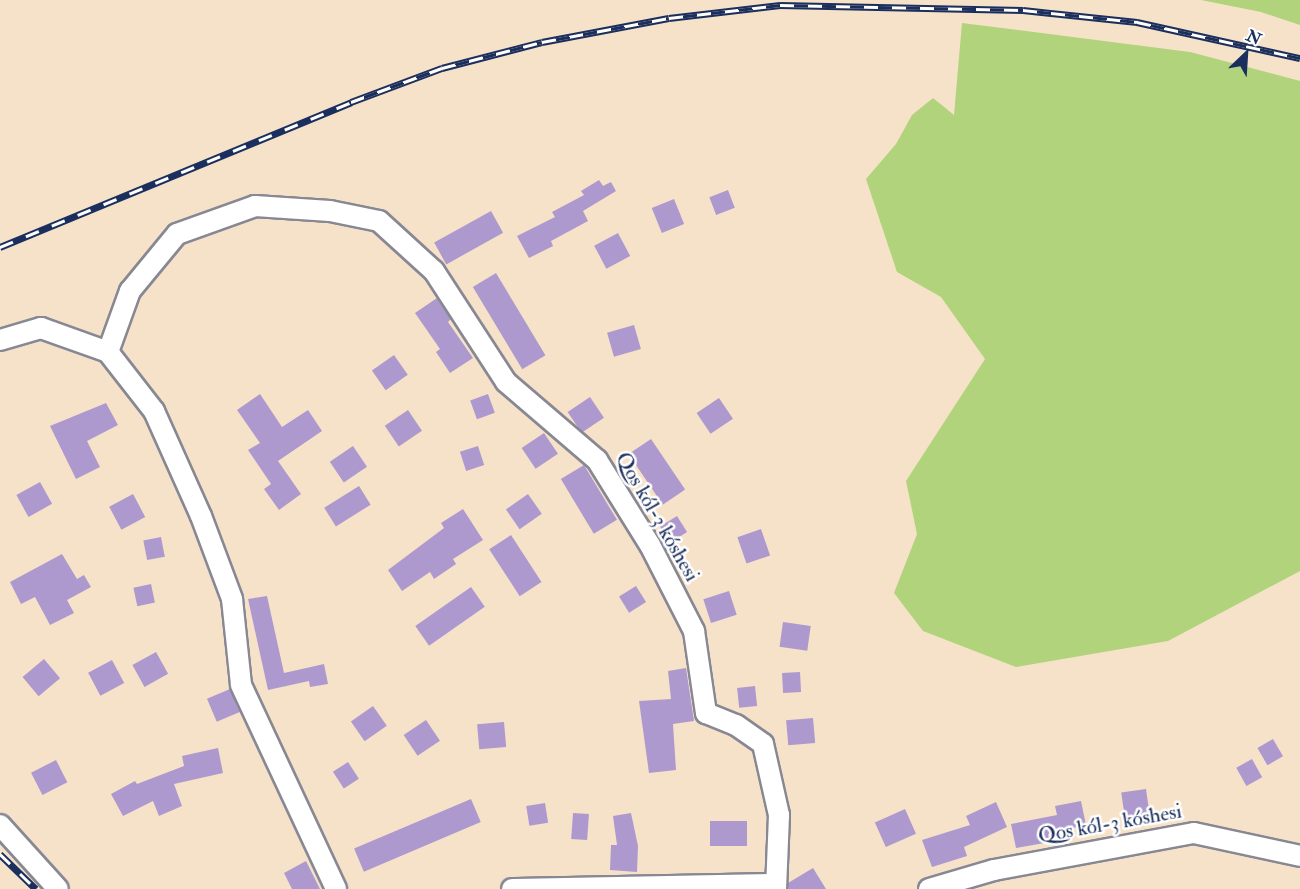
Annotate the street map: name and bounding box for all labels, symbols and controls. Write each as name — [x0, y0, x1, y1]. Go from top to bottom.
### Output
north arrow — [1216, 24, 1276, 84]
text: N — [1243, 26, 1264, 50]
street label: Qos kól-3 kóshesi — [610, 448, 704, 586]
street label: Qos kól-3 kóshesi — [1036, 799, 1184, 849]

